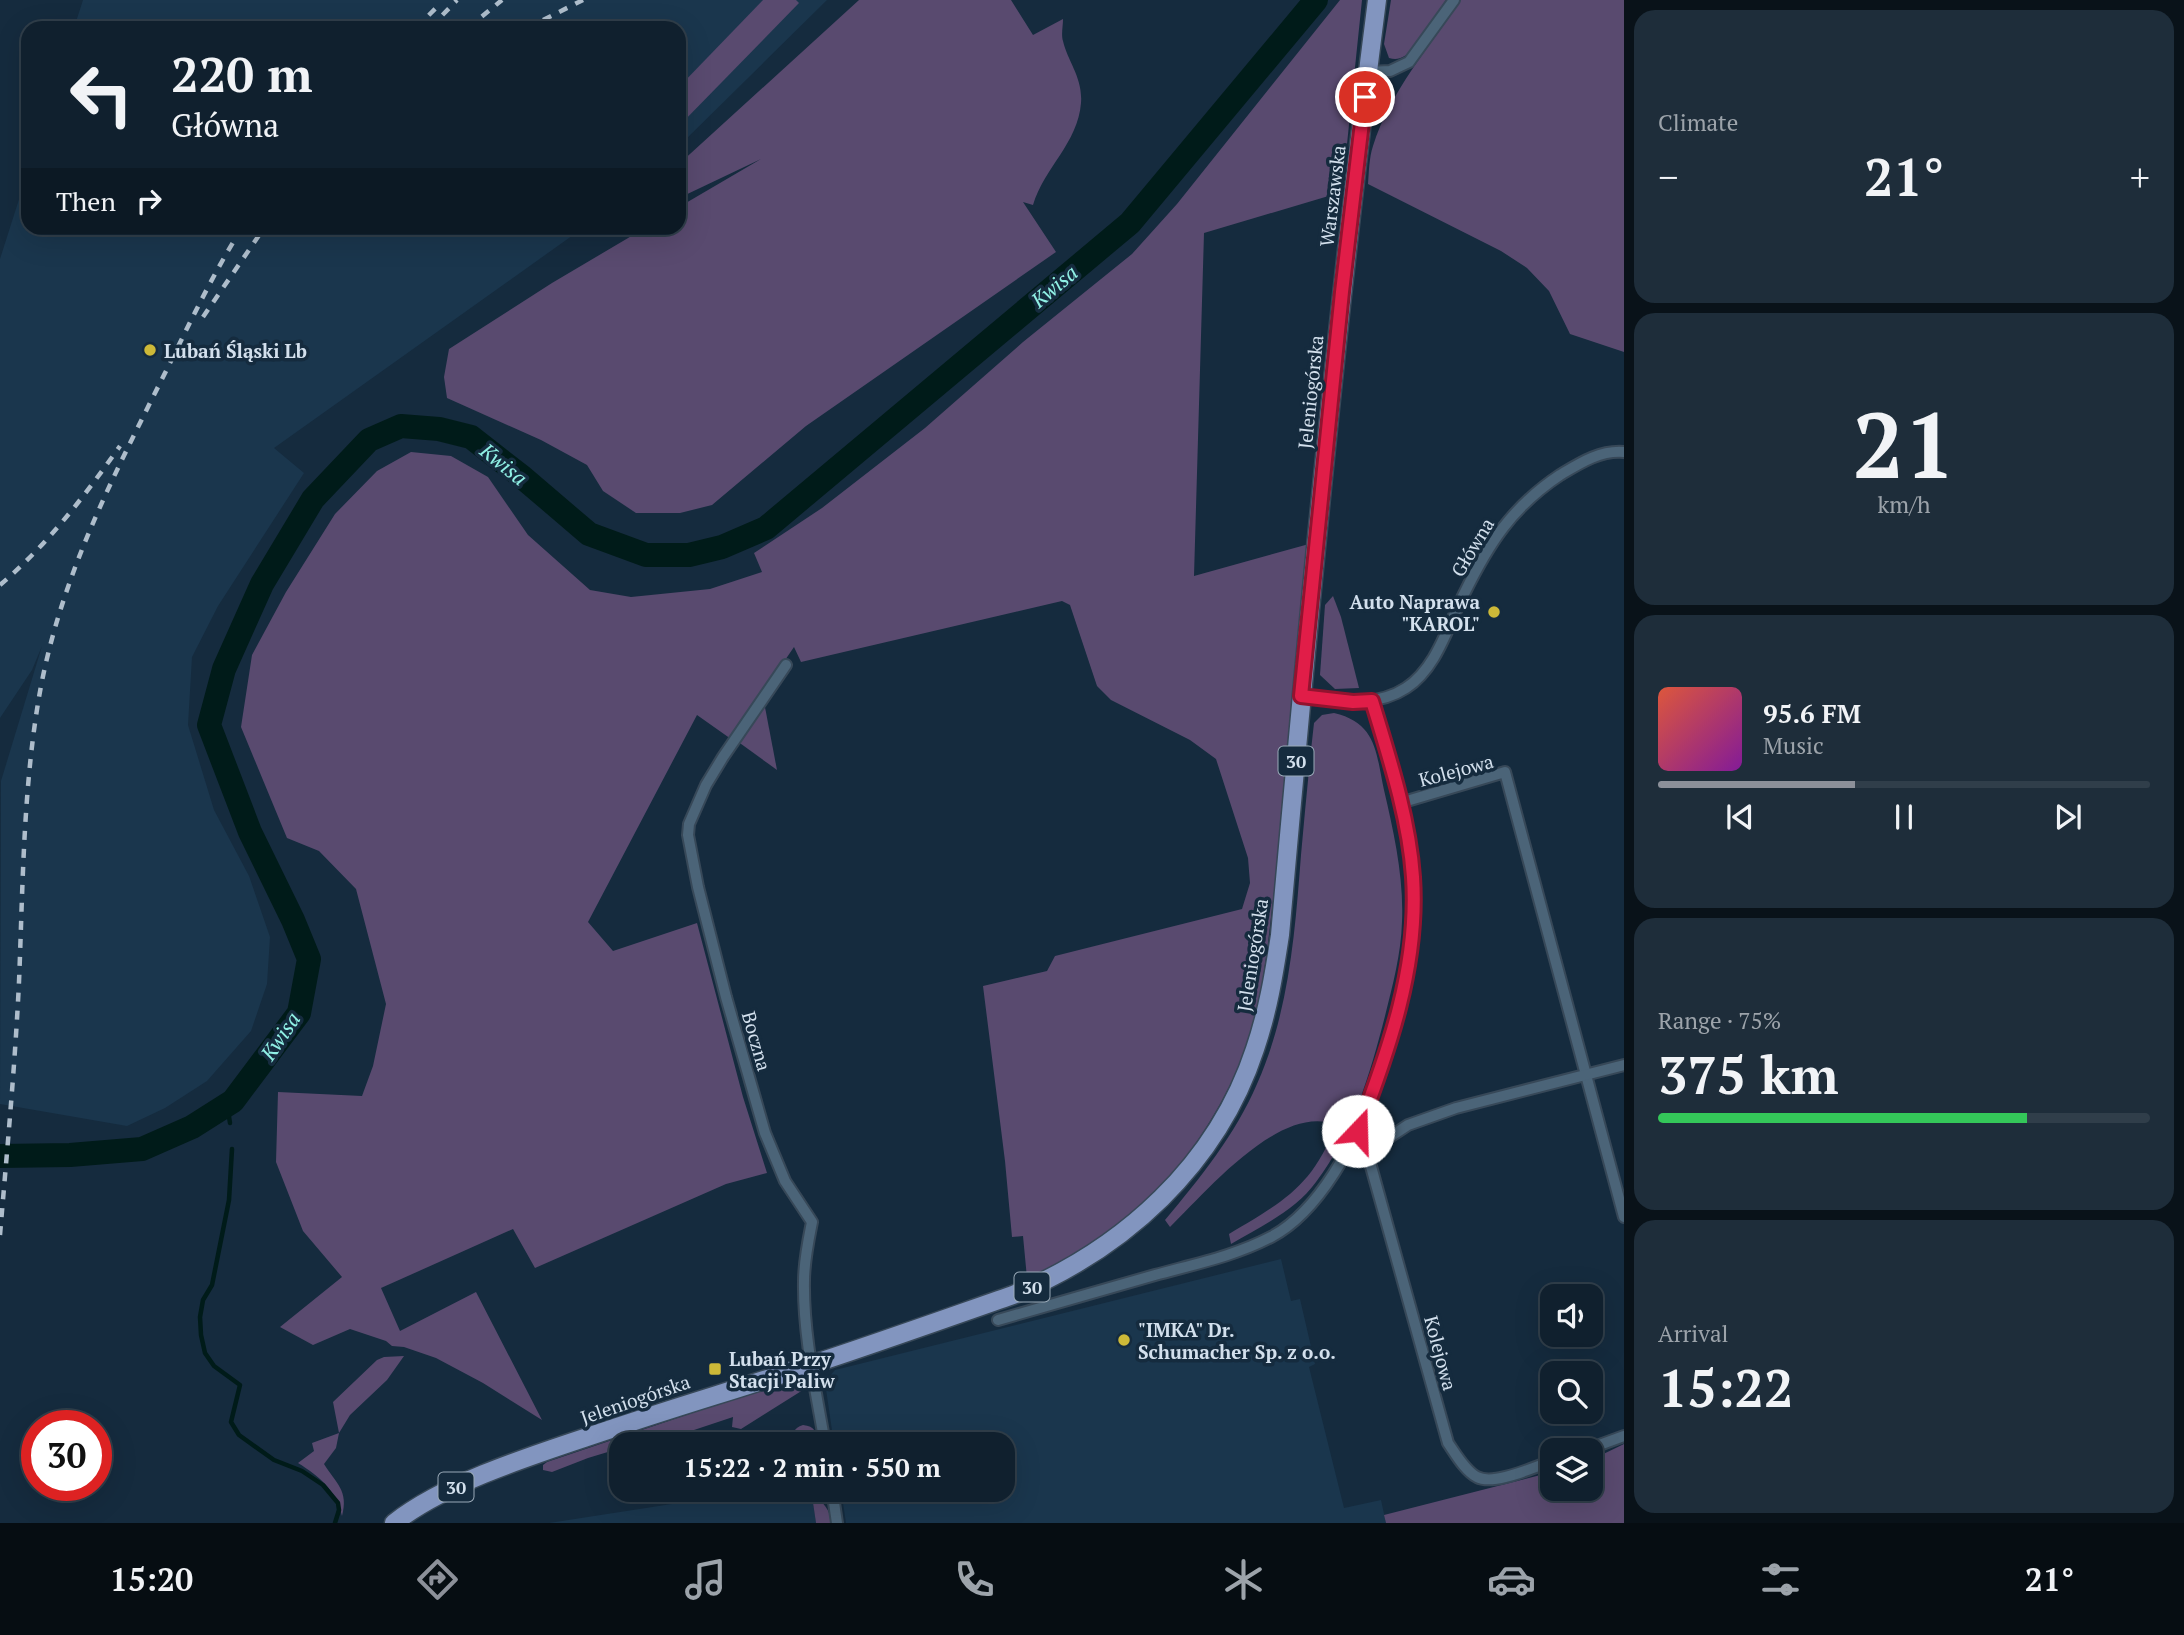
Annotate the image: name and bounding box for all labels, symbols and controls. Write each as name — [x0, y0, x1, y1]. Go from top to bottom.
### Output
text: 220 m — [171, 41, 313, 106]
icon: left — [56, 49, 147, 140]
pin — [1335, 67, 1395, 127]
icon: arrive — [1346, 78, 1384, 116]
text: Główna — [171, 104, 279, 146]
text: Climate — [1658, 107, 1738, 138]
text: 21° — [1864, 142, 1944, 211]
street label: Warszawska — [1313, 143, 1351, 248]
text: − — [1658, 152, 1678, 202]
text: + — [2130, 152, 2150, 202]
icon: right — [130, 182, 168, 220]
text: Then — [56, 184, 116, 218]
water label: Kwisa — [1024, 258, 1083, 314]
street label: Jeleniogórska — [1292, 333, 1328, 450]
place label: Lubań Śląski Lb — [164, 338, 307, 363]
marker: Lubań Śląski Lb — [142, 342, 158, 358]
text: 21 — [1853, 383, 1955, 504]
water label: Kwisa — [474, 436, 533, 491]
text: km/h — [1877, 489, 1931, 520]
street label: Główna — [1445, 513, 1499, 581]
place label: Auto Naprawa "KAROL" — [1350, 589, 1480, 636]
marker: Auto Naprawa "KAROL" — [1486, 604, 1502, 620]
text: 95.6 FM — [1763, 696, 1861, 730]
text: Music — [1763, 730, 1824, 761]
road number: 30 — [1278, 746, 1314, 776]
street label: Kolejowa — [1416, 748, 1496, 792]
icon: previous — [1721, 798, 1759, 836]
icon: pause — [1885, 798, 1923, 836]
icon: next — [2049, 798, 2087, 836]
street label: Jeleniogórska — [1231, 896, 1273, 1013]
text: Range · 75% — [1658, 1005, 1781, 1036]
water label: Kwisa — [253, 1006, 306, 1067]
street label: Boczna — [737, 1008, 778, 1074]
text: 375 km — [1658, 1040, 1839, 1109]
position arrow — [1321, 1094, 1395, 1168]
road number: 30 — [1014, 1272, 1050, 1302]
map controls — [1540, 1284, 1603, 1501]
button: sound — [1540, 1284, 1603, 1347]
street label: Kolejowa — [1419, 1313, 1463, 1393]
place label: "IMKA" Dr. Schumacher Sp. z o.o. — [1138, 1317, 1336, 1364]
text: Arrival — [1658, 1318, 1729, 1349]
marker: "IMKA" Dr. Schumacher Sp. z o.o. — [1116, 1332, 1132, 1348]
place label: Lubań Przy Stacji Paliw — [729, 1346, 836, 1393]
text: 15:22 — [1658, 1353, 1793, 1422]
marker: Lubań Przy Stacji Paliw — [707, 1361, 723, 1377]
button: search — [1540, 1361, 1603, 1424]
street label: Jeleniogórska — [577, 1368, 693, 1429]
speed limit sign: 30 — [21, 1410, 112, 1501]
button: layers — [1540, 1438, 1603, 1501]
text: 15:22 · 2 min · 550 m — [683, 1450, 941, 1484]
road number: 30 — [438, 1472, 474, 1502]
icon: directions — [413, 1555, 462, 1604]
icon: music — [681, 1555, 730, 1604]
icon: phone — [950, 1555, 999, 1604]
icon: climate — [1219, 1555, 1268, 1604]
icon: car — [1487, 1555, 1536, 1604]
icon: filters — [1756, 1555, 1805, 1604]
text: 15:20 — [110, 1558, 193, 1600]
text: 21° — [2025, 1558, 2074, 1600]

